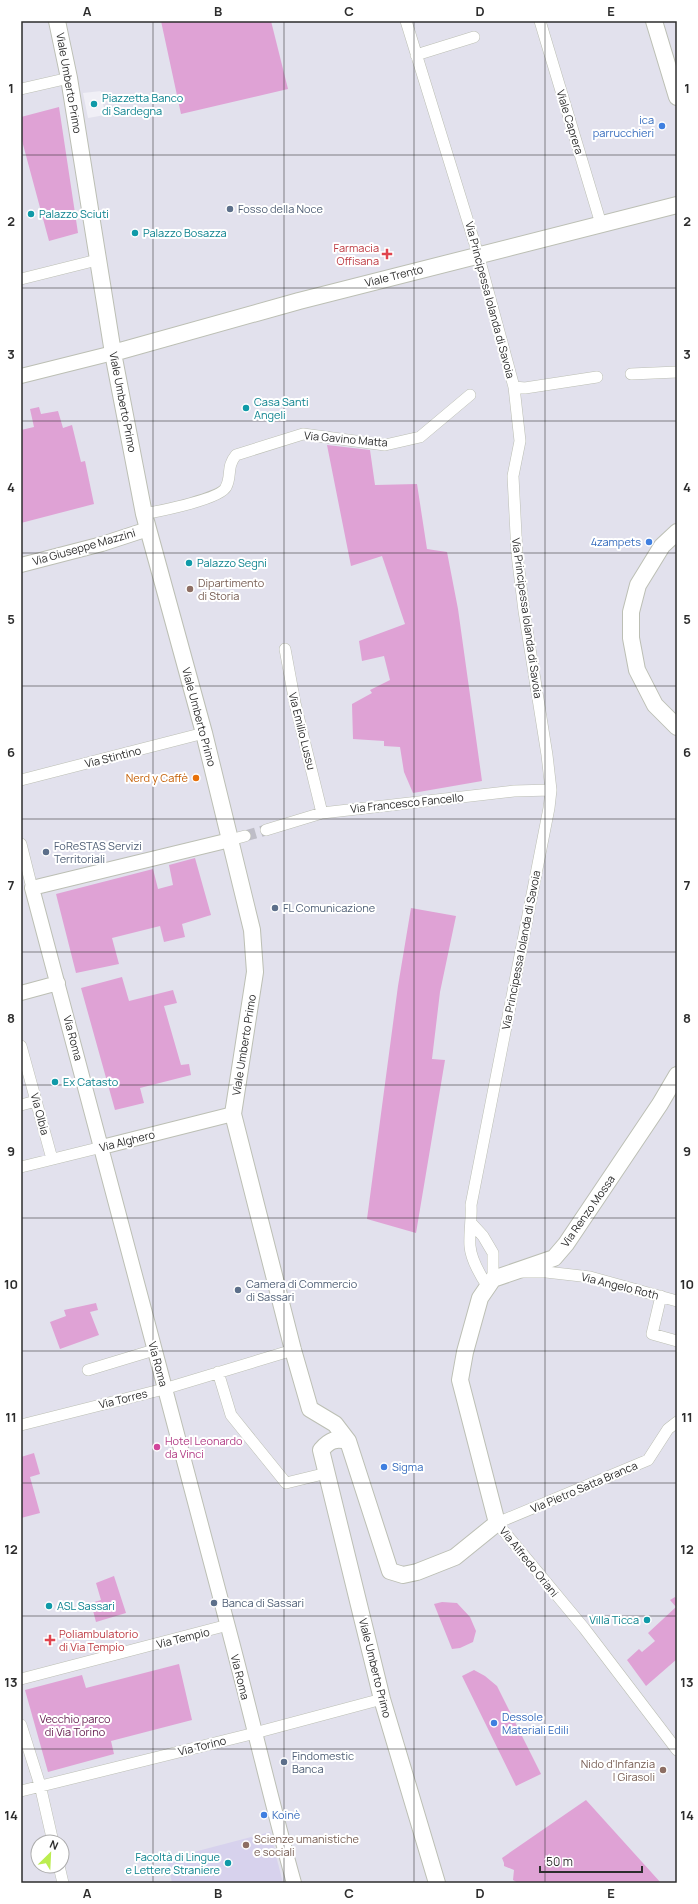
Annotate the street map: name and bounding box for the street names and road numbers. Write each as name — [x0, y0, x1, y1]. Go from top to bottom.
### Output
street label: Viale Umberto Primo — [53, 31, 86, 135]
street label: Viale Caprera — [554, 88, 587, 156]
street label: Via Principessa Iolanda di Savoia — [462, 220, 519, 380]
street label: Viale Trento — [363, 261, 425, 290]
street label: Viale Umberto Primo — [106, 350, 141, 454]
street label: Via Gavino Matta — [304, 427, 389, 450]
street label: Via Giuseppe Mazzini — [31, 525, 137, 568]
street label: Via Principessa Iolanda di Savoia — [509, 537, 546, 699]
street label: Viale Umberto Primo — [179, 666, 220, 769]
street label: Via Emilio Lussu — [286, 690, 319, 771]
street label: Via Stintino — [83, 742, 143, 771]
street label: Via Francesco Fancello — [350, 789, 465, 816]
street label: Via Principessa Iolanda di Savoia — [498, 869, 543, 1031]
street label: Viale Umberto Primo — [228, 993, 259, 1097]
street label: Via Roma — [60, 1014, 87, 1062]
street label: Via Olbia — [28, 1091, 53, 1137]
street label: Via Alghero — [98, 1126, 157, 1155]
street label: Via Renzo Mossa — [557, 1172, 618, 1250]
street label: Via Angelo Roth — [580, 1269, 660, 1302]
street label: Via Roma — [145, 1340, 172, 1388]
street label: Via Torres — [97, 1385, 149, 1412]
street label: Via Pietro Satta Branca — [528, 1457, 639, 1516]
street label: Via Alfredo Oriani — [497, 1524, 562, 1600]
street label: Viale Umberto Primo — [356, 1617, 395, 1720]
street label: Via Tempio — [155, 1624, 211, 1651]
street label: Via Roma — [228, 1653, 253, 1701]
street label: Via Torino — [176, 1732, 228, 1759]

